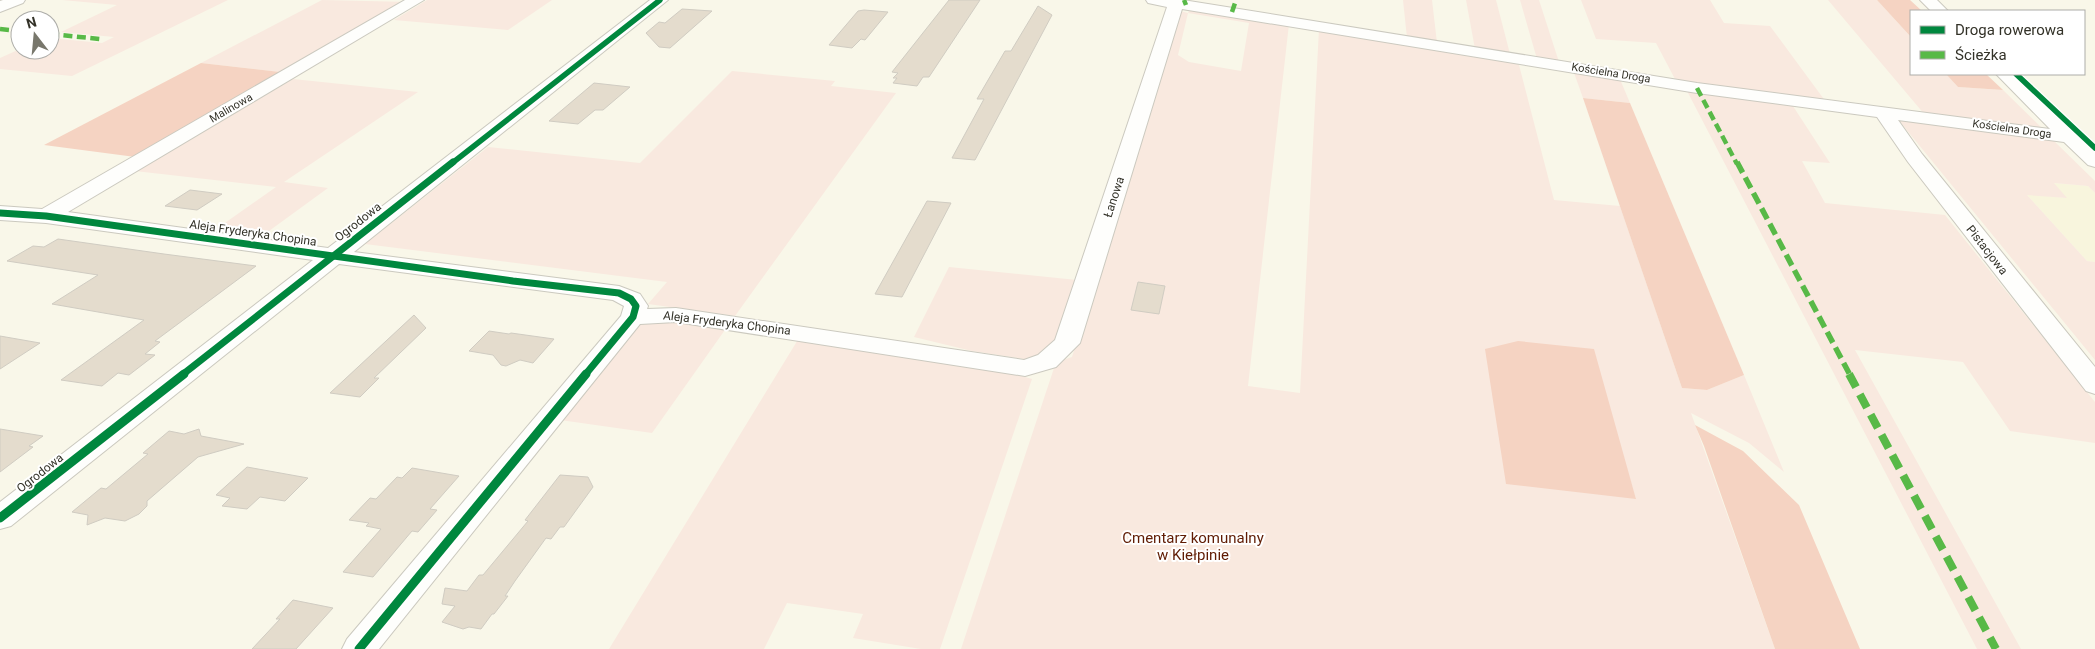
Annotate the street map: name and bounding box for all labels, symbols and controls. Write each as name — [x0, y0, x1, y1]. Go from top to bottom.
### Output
north arrow — [10, 10, 60, 60]
legend — [1910, 10, 2085, 75]
text: N — [24, 13, 38, 32]
text: Droga rowerowa — [1955, 21, 2064, 39]
text: Ścieżka — [1955, 46, 2007, 64]
street label: Kościelna Droga — [1571, 60, 1651, 86]
street label: Malinowa — [207, 90, 255, 126]
street label: Kościelna Droga — [1972, 117, 2052, 141]
street label: Łanowa — [1101, 175, 1127, 219]
street label: Ogrodowa — [332, 200, 384, 244]
street label: Aleja Fryderyka Chopina — [188, 217, 318, 249]
street label: Pistacjowa — [1963, 223, 2011, 277]
street label: Aleja Fryderyka Chopina — [662, 308, 792, 338]
street label: Ogrodowa — [14, 451, 66, 495]
park label: Cmentarz komunalny w Kiełpinie — [1122, 529, 1264, 564]

